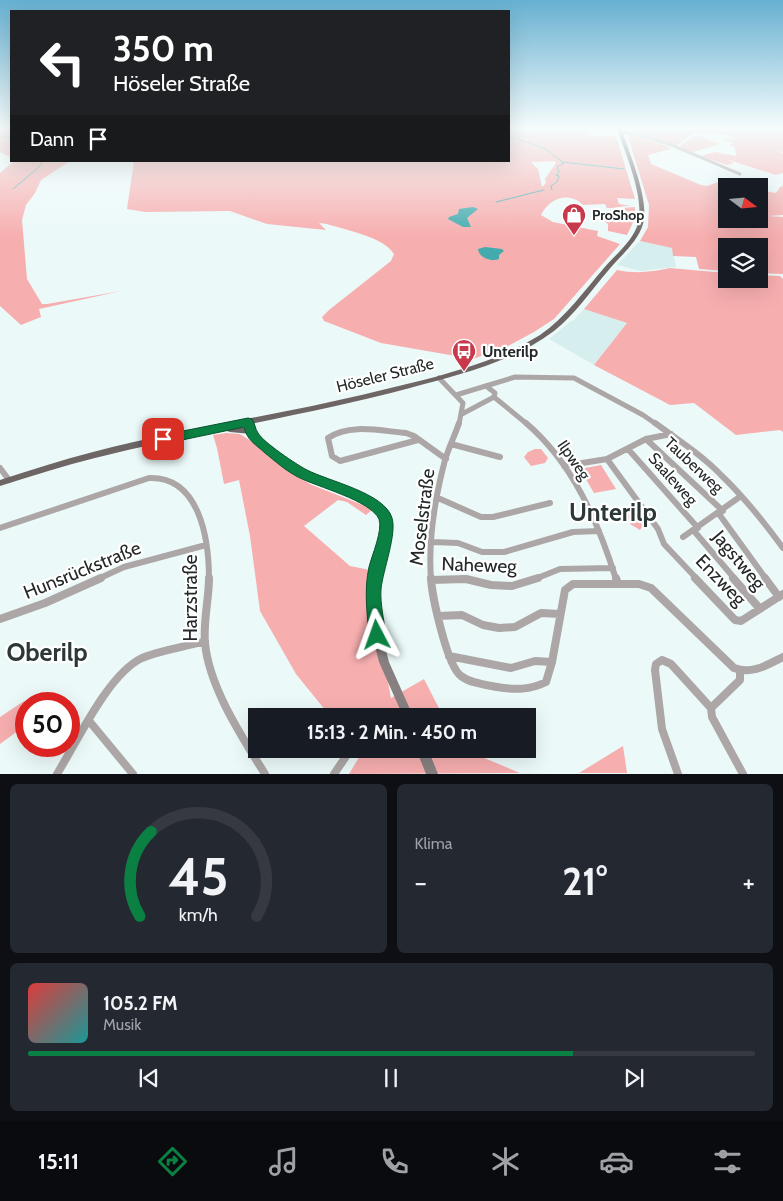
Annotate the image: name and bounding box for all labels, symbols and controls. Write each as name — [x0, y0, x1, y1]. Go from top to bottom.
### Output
text: 350 m — [113, 27, 214, 70]
icon: left — [30, 30, 95, 95]
text: Höseler Straße — [113, 70, 250, 97]
icon: arrive — [84, 125, 112, 153]
text: Dann — [30, 128, 74, 151]
north arrow — [718, 178, 768, 228]
map controls — [718, 178, 768, 288]
shop icon: ProShop — [561, 202, 587, 236]
place label: ProShop — [592, 206, 644, 224]
button: layers — [718, 238, 768, 288]
bus stop icon: Unterilp — [451, 338, 477, 372]
place label: Unterilp — [482, 342, 538, 361]
street label: Höseler Straße — [334, 354, 436, 396]
pin — [142, 418, 184, 460]
icon: arrive — [149, 425, 177, 453]
street label: Tauberweg — [661, 433, 728, 498]
street label: Ilpweg — [554, 436, 595, 484]
street label: Saaleweg — [644, 449, 702, 510]
street label: Moselstraße — [405, 467, 439, 567]
district label: Unterilp — [569, 497, 657, 527]
street label: Jagstweg — [707, 525, 771, 595]
street label: Hunsrückstraße — [20, 536, 144, 604]
street label: Enzweg — [691, 549, 751, 611]
street label: Naheweg — [441, 552, 518, 578]
street label: Harzstraße — [179, 554, 202, 642]
position arrow — [350, 608, 402, 660]
district label: Oberilp — [6, 637, 88, 667]
speed limit sign: 50 — [15, 692, 80, 757]
text: 15:13 · 2 Min. · 450 m — [307, 721, 477, 744]
text: Klima — [415, 834, 452, 853]
text: 45 — [168, 845, 228, 908]
text: 21° — [562, 858, 607, 905]
text: − — [415, 865, 427, 899]
text: + — [743, 865, 755, 899]
text: km/h — [179, 904, 218, 925]
text: 105.2 FM — [103, 992, 178, 1015]
text: Musik — [103, 1015, 141, 1034]
icon: previous — [135, 1064, 163, 1092]
icon: pause — [377, 1064, 405, 1092]
icon: next — [620, 1064, 648, 1092]
icon: directions — [155, 1144, 190, 1179]
icon: music — [266, 1144, 301, 1179]
icon: phone — [377, 1144, 412, 1179]
icon: climate — [488, 1144, 523, 1179]
icon: car — [599, 1144, 634, 1179]
icon: filters — [710, 1144, 745, 1179]
text: 15:11 — [38, 1148, 79, 1175]

